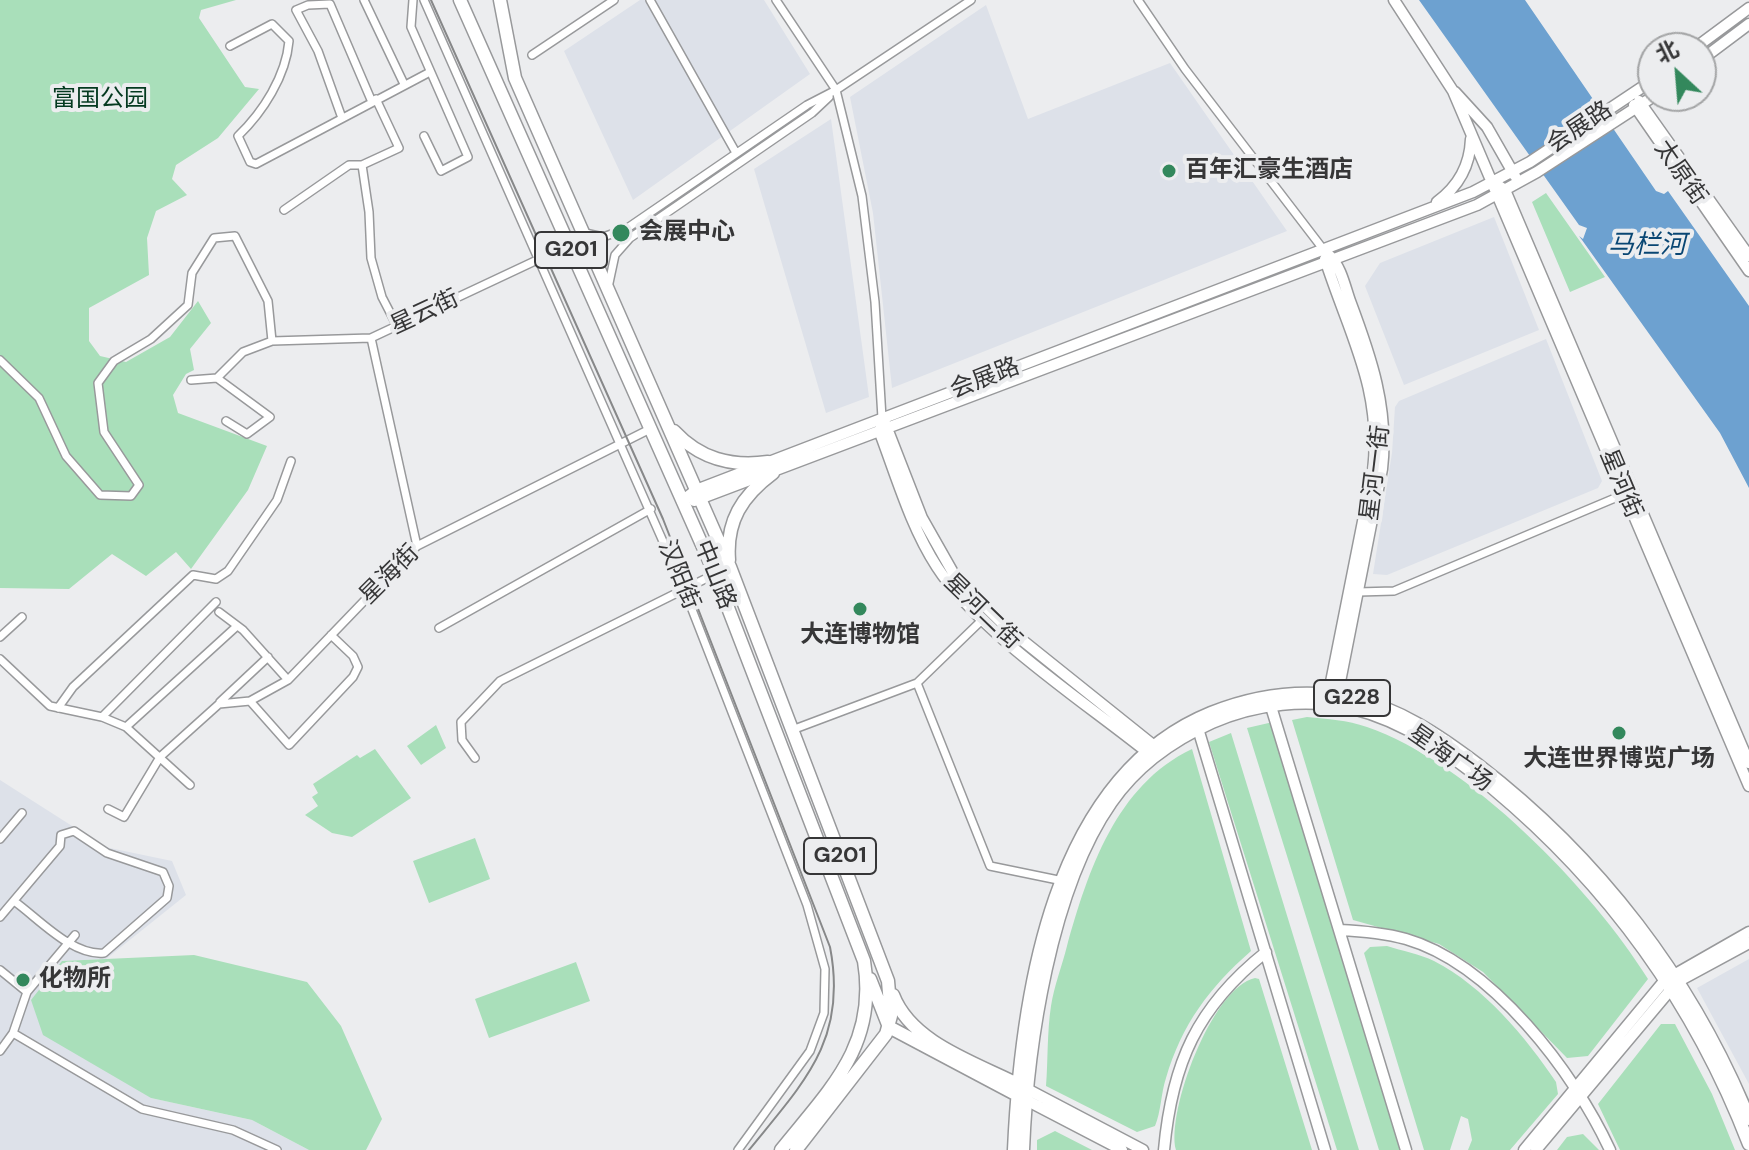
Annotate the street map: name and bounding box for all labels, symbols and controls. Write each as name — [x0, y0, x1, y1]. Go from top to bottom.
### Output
north arrow — [1637, 32, 1717, 112]
text: 北 — [1651, 34, 1683, 70]
park label: 富国公园 — [52, 86, 148, 114]
street label: 会展路 — [1542, 96, 1618, 160]
street label: 太原街 — [1648, 135, 1712, 211]
place label: 百年汇豪生酒店 — [1185, 157, 1353, 185]
marker: 百年汇豪生酒店 — [1160, 162, 1178, 180]
place label: 会展中心 — [639, 219, 735, 247]
marker: 会展中心 — [610, 222, 632, 244]
water label: 马栏河 — [1608, 230, 1686, 262]
road number: G201 — [535, 232, 607, 268]
street label: 星云街 — [386, 285, 464, 341]
street label: 会展路 — [946, 353, 1024, 405]
street label: 星河一街 — [1356, 424, 1396, 522]
street label: 星河街 — [1593, 445, 1647, 523]
street label: 汉阳街 — [651, 536, 705, 614]
street label: 中山路 — [687, 536, 741, 614]
street label: 星海街 — [354, 539, 426, 611]
street label: 星河二街 — [937, 568, 1027, 656]
marker: 大连博物馆 — [851, 600, 869, 618]
place label: 大连博物馆 — [800, 622, 920, 650]
road number: G228 — [1314, 680, 1390, 716]
street label: 星海广场 — [1402, 720, 1498, 798]
marker: 大连世界博览广场 — [1610, 724, 1628, 742]
place label: 大连世界博览广场 — [1523, 746, 1715, 774]
road number: G201 — [804, 838, 876, 874]
place label: 化物所 — [39, 966, 111, 994]
marker: 化物所 — [14, 971, 32, 989]

